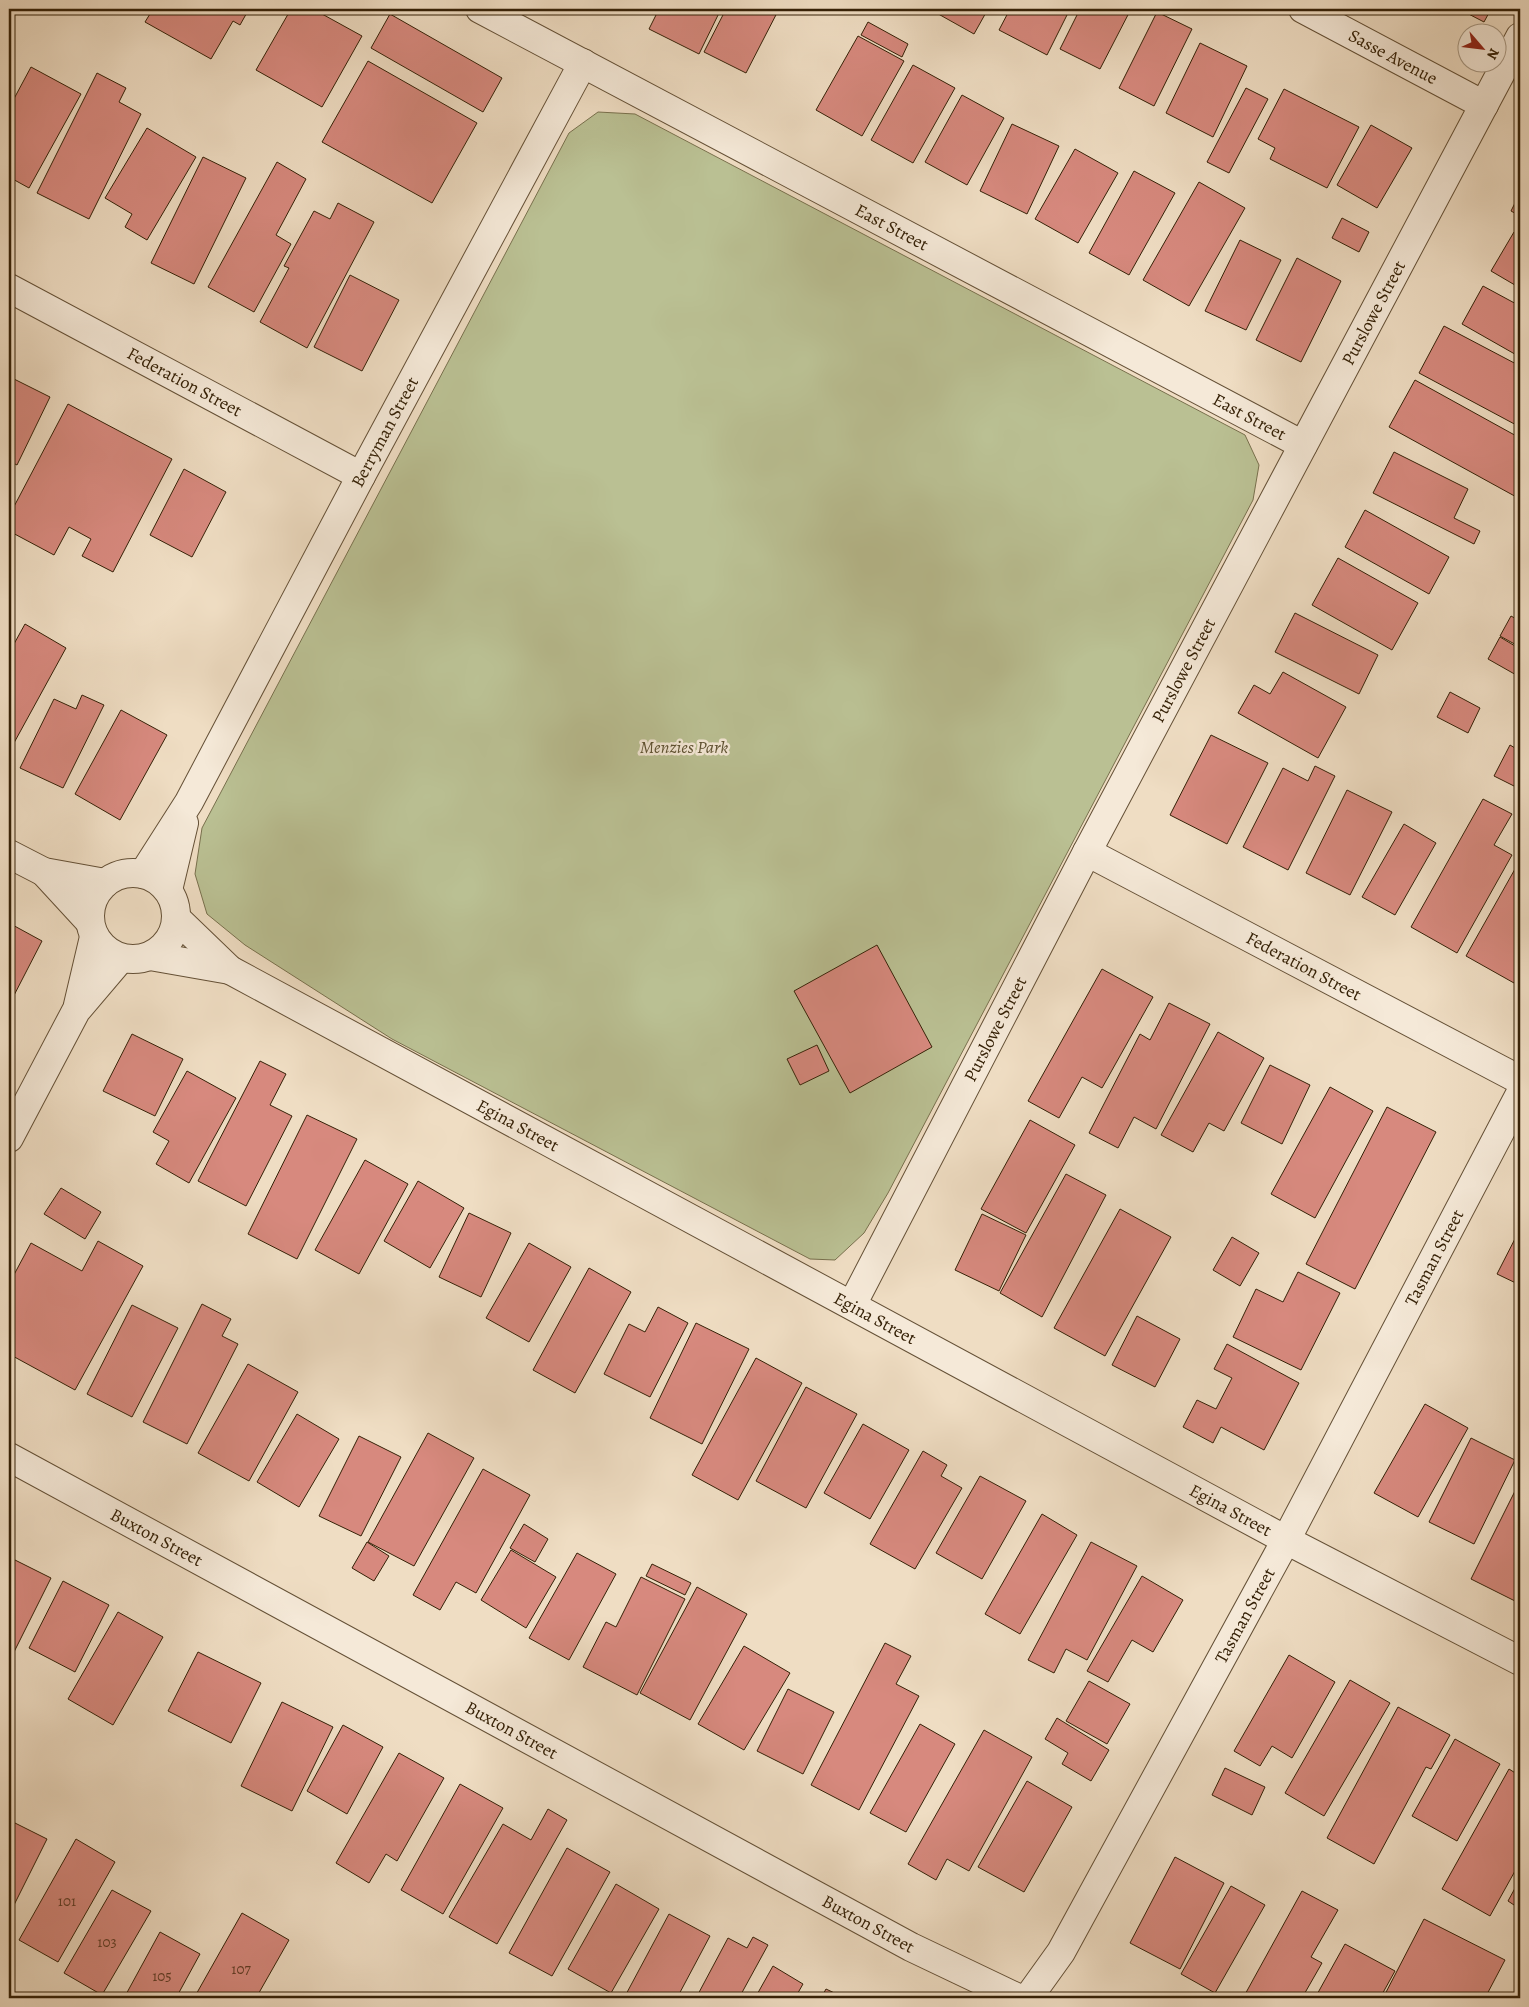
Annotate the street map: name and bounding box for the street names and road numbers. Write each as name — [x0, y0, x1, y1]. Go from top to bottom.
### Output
street label: Sasse Avenue — [1344, 23, 1442, 90]
street label: East Street — [851, 198, 933, 256]
street label: Purslowe Street — [1336, 256, 1411, 369]
street label: Federation Street — [123, 341, 246, 422]
street label: Berryman Street — [345, 373, 424, 491]
street label: East Street — [1209, 387, 1291, 446]
street label: Purslowe Street — [1146, 614, 1221, 727]
street label: Federation Street — [1242, 926, 1366, 1006]
street label: Purslowe Street — [958, 972, 1032, 1086]
street label: Egina Street — [472, 1093, 563, 1157]
street label: Tasman Street — [1399, 1205, 1469, 1310]
street label: Egina Street — [830, 1286, 920, 1350]
street label: Egina Street — [1185, 1478, 1276, 1542]
street label: Buxton Street — [106, 1502, 207, 1572]
street label: Tasman Street — [1209, 1563, 1281, 1668]
street label: Buxton Street — [461, 1695, 562, 1765]
street label: Buxton Street — [818, 1889, 919, 1959]

